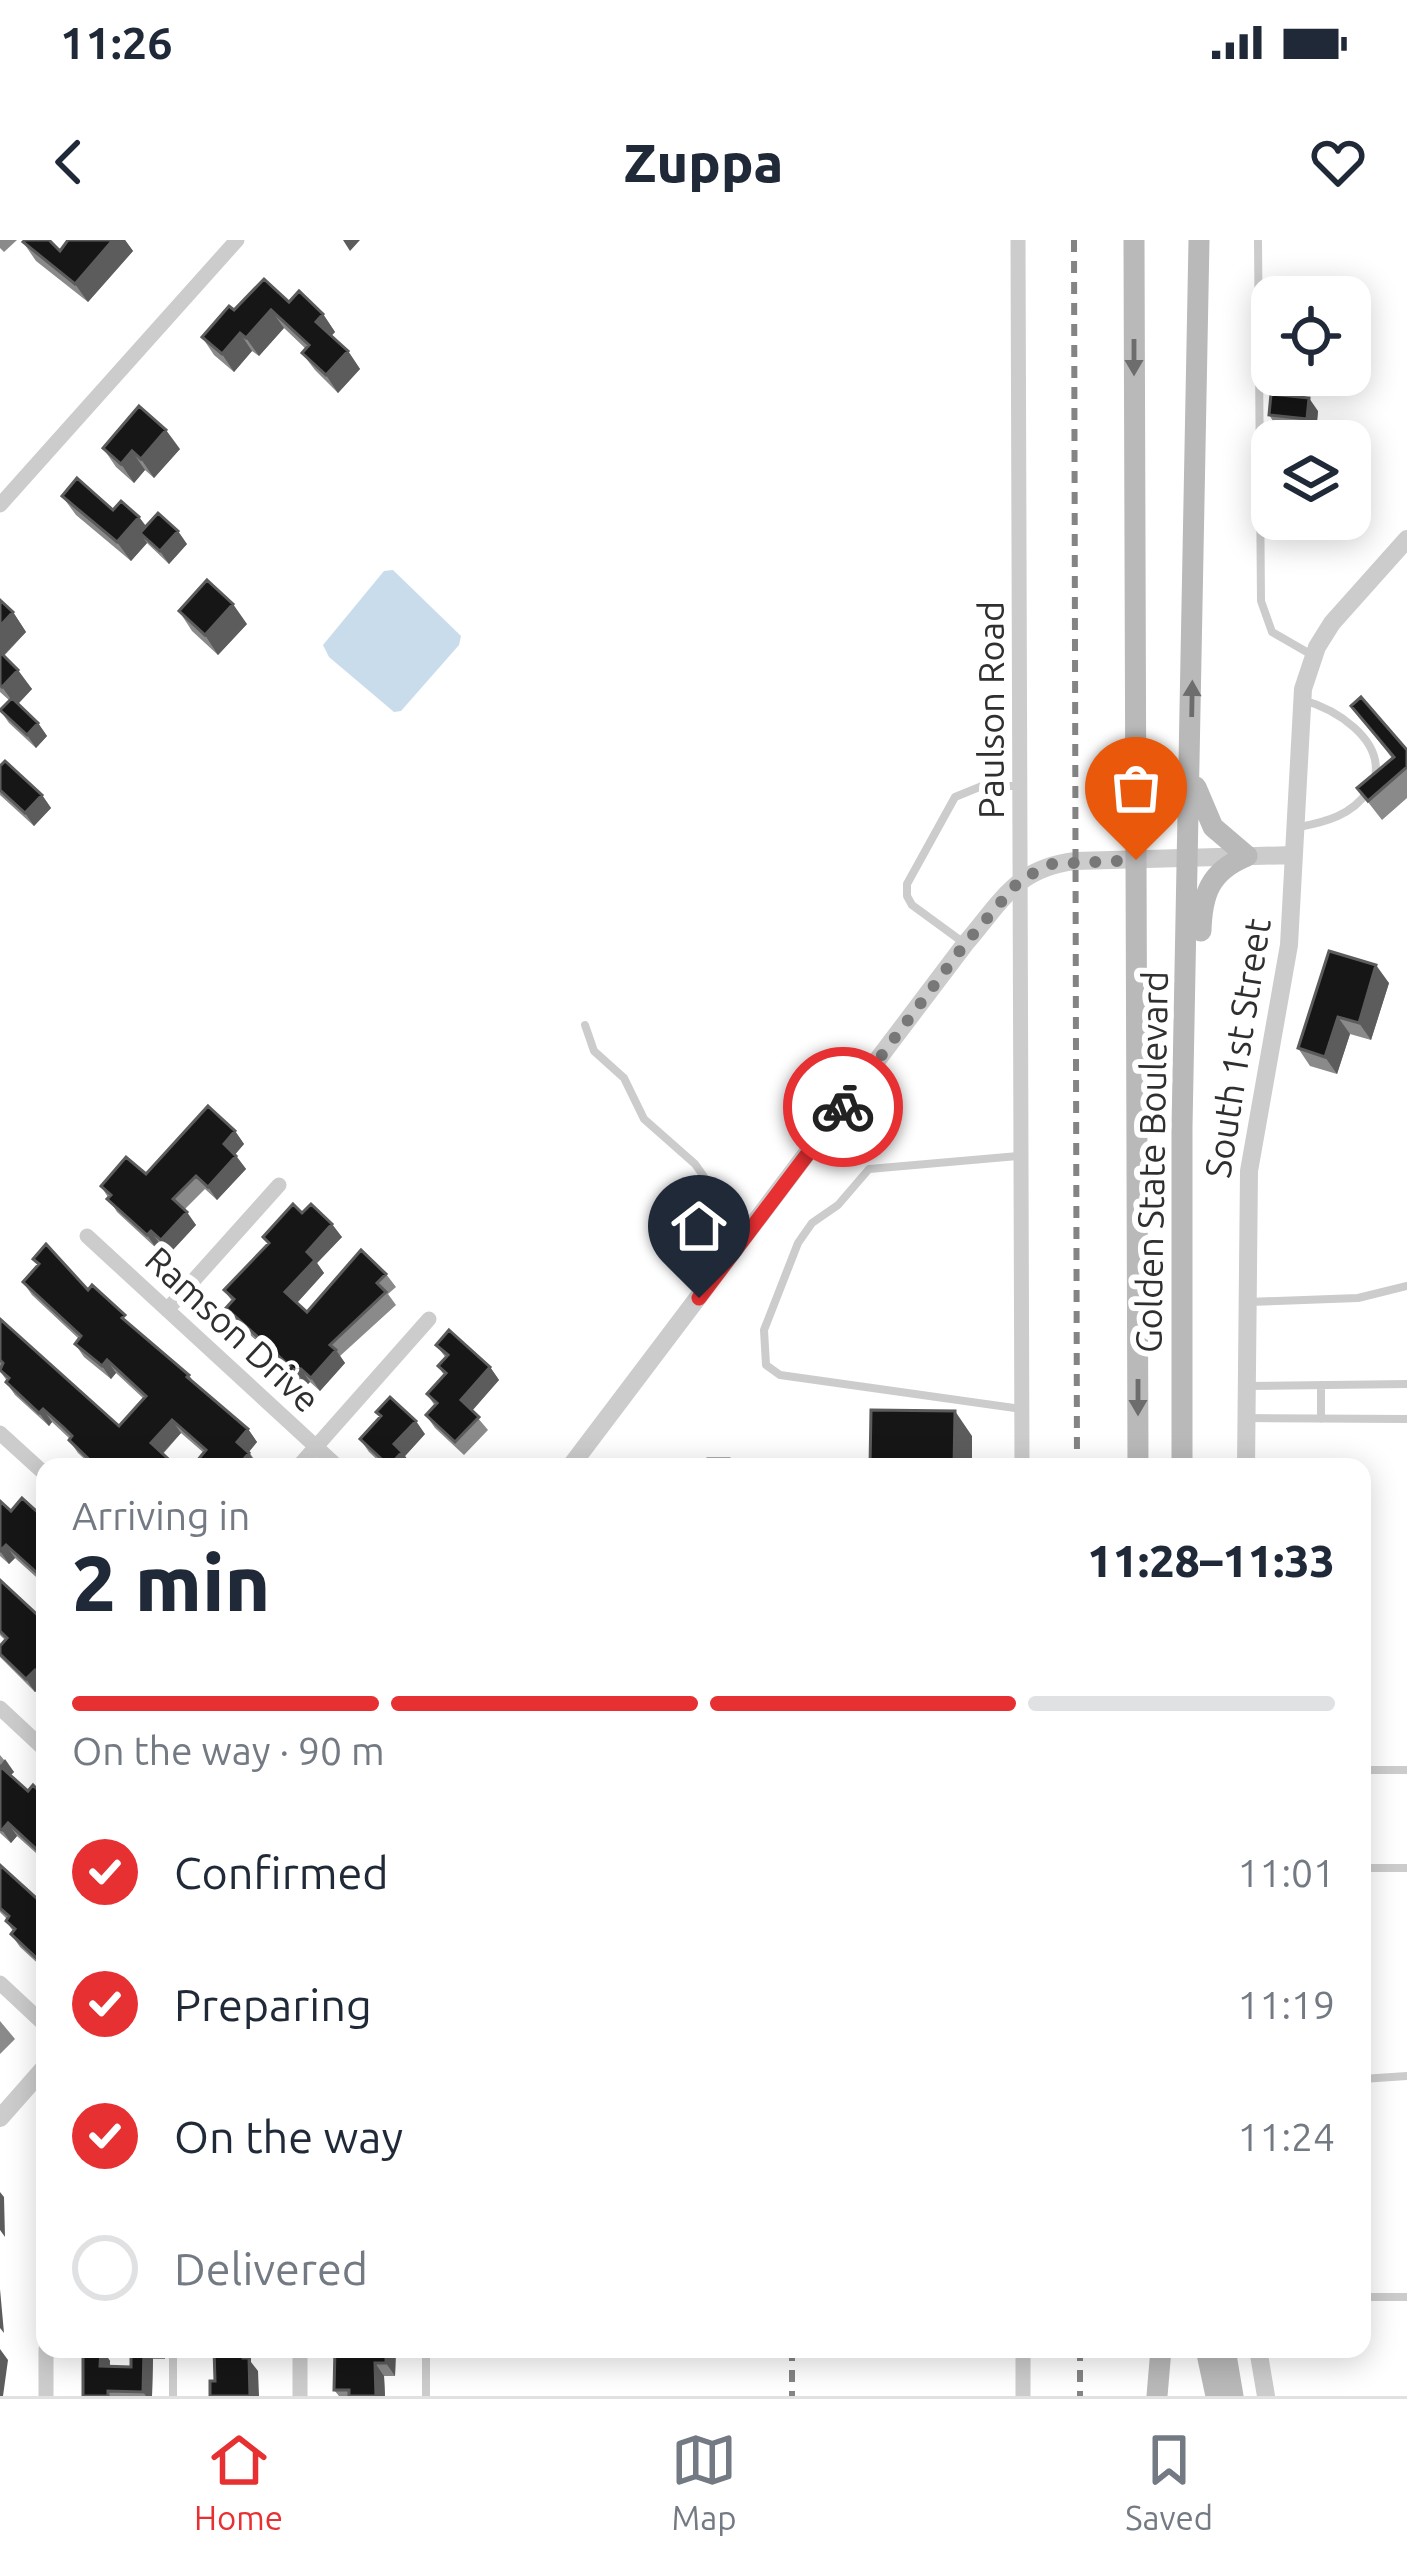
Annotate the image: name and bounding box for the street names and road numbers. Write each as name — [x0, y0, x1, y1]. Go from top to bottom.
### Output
street label: Paulson Road — [970, 601, 1011, 819]
street label: South 1st Street — [1196, 915, 1278, 1181]
street label: Golden State Boulevard — [1127, 971, 1175, 1353]
street label: Ramson Drive — [138, 1238, 328, 1420]

